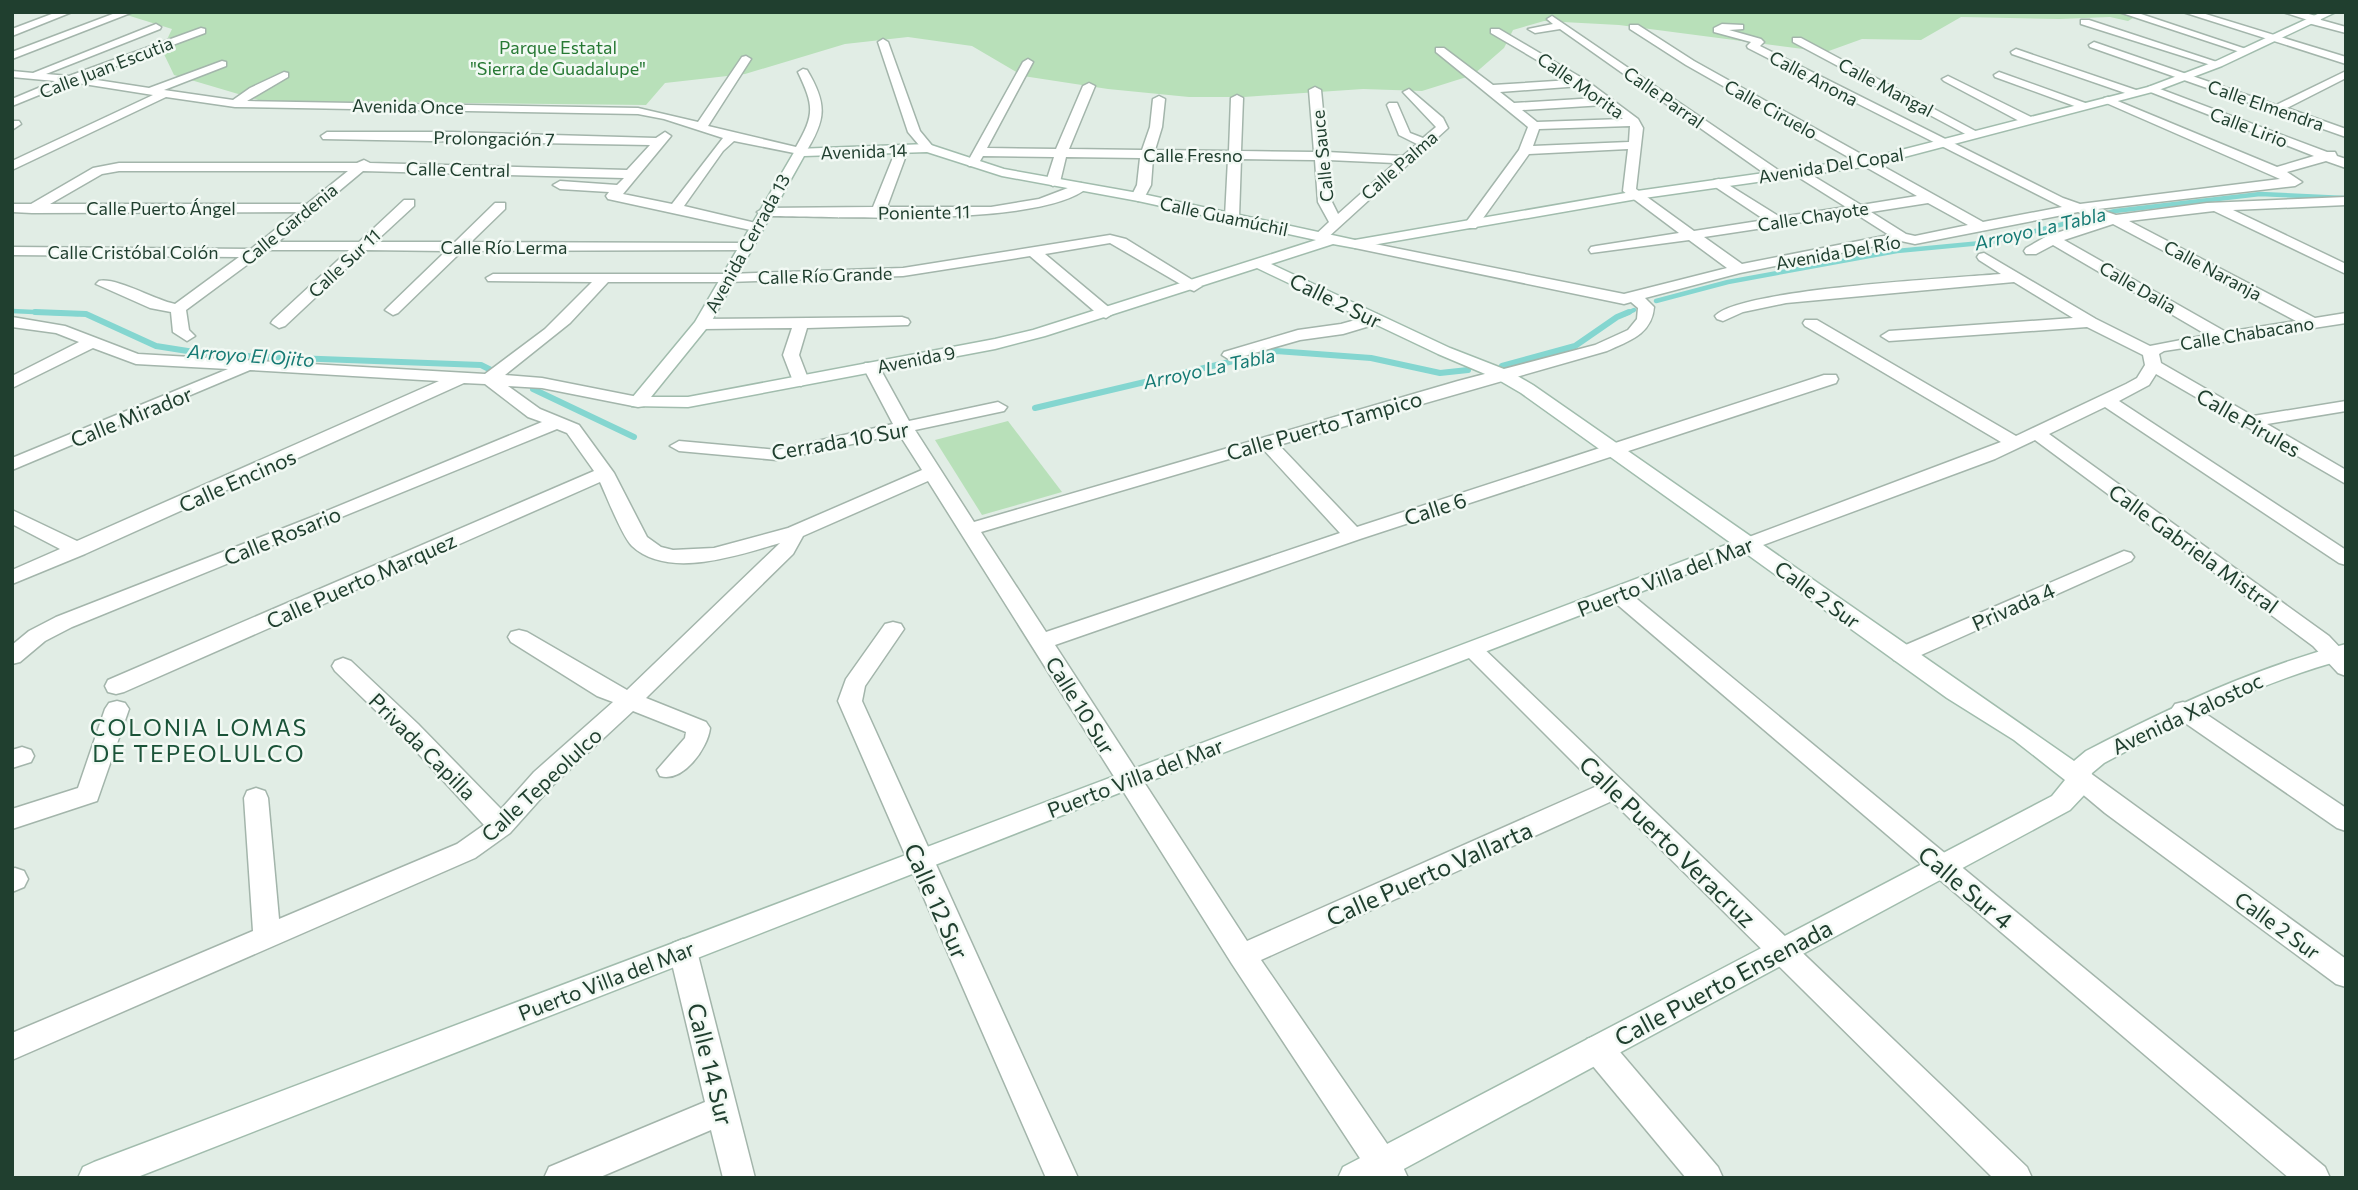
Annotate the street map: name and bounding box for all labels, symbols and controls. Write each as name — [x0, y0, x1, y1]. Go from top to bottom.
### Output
street label: Calle Juan Escutia — [36, 31, 176, 103]
park label: Parque Estatal "Sierra de Guadalupe" — [470, 36, 646, 79]
street label: Calle Anona — [1766, 46, 1862, 110]
street label: Calle Morita — [1534, 47, 1628, 123]
street label: Calle Mangal — [1835, 53, 1937, 121]
street label: Calle Parral — [1620, 61, 1708, 133]
street label: Calle Ciruelo — [1721, 74, 1821, 144]
street label: Calle Elmendra — [2205, 75, 2327, 135]
street label: Avenida Once — [352, 94, 464, 118]
street label: Calle Lirio — [2207, 102, 2291, 152]
street label: Calle Sauce — [1306, 109, 1338, 203]
street label: Prolongación 7 — [433, 126, 555, 150]
street label: Calle Palma — [1356, 126, 1442, 204]
street label: Avenida 14 — [820, 138, 908, 164]
street label: Avenida Del Copal — [1757, 143, 1905, 187]
street label: Calle Fresno — [1143, 144, 1243, 166]
street label: Calle Central — [406, 157, 510, 181]
street label: Avenida Cerrada 13 — [700, 170, 794, 316]
street label: Calle Gardenia — [236, 178, 342, 270]
street label: Calle Guamúchil — [1158, 192, 1290, 240]
street label: Calle Chayote — [1756, 196, 1870, 236]
street label: Calle Puerto Ángel — [86, 197, 236, 219]
street label: Poniente 11 — [878, 200, 970, 224]
water label: Arroyo La Tabla — [1971, 202, 2108, 255]
street label: Calle Sur 11 — [303, 224, 385, 302]
street label: Avenida Del Río — [1774, 230, 1902, 274]
street label: Calle Naranja — [2160, 235, 2266, 305]
street label: Calle Río Lerma — [441, 236, 567, 258]
street label: Calle Cristóbal Colón — [48, 241, 218, 263]
street label: Calle Dalia — [2096, 256, 2180, 318]
street label: Calle Río Grande — [757, 262, 893, 288]
street label: Calle 2 Sur — [1286, 267, 1386, 333]
street label: Calle Chabacano — [2178, 312, 2316, 354]
water label: Arroyo El Ojito — [186, 339, 315, 371]
street label: Avenida 9 — [875, 341, 957, 377]
water label: Arroyo La Tabla — [1140, 343, 1277, 393]
street label: Calle Mirador — [67, 380, 195, 452]
street label: Calle Pirules — [2193, 382, 2305, 462]
street label: Calle Puerto Tampico — [1223, 385, 1425, 465]
street label: Cerrada 10 Sur — [769, 416, 911, 464]
street label: Calle Encinos — [175, 443, 299, 517]
street label: Calle Gabriela Mistral — [2104, 478, 2284, 618]
street label: Calle 6 — [1401, 486, 1469, 530]
street label: Calle Rosario — [220, 500, 344, 570]
street label: Calle Puerto Marquez — [262, 527, 460, 633]
street label: Puerto Villa del Mar — [1573, 531, 1757, 621]
street label: Calle 2 Sur — [1771, 555, 1865, 633]
street label: Privada 4 — [1968, 576, 2059, 635]
street label: Calle 10 Sur — [1041, 652, 1121, 758]
street label: Avenida Xalostoc — [2108, 667, 2266, 759]
street label: Privada Capilla — [364, 687, 482, 805]
district label: COLONIA LOMAS DE TEPEOLULCO — [90, 713, 308, 767]
street label: Calle Tepeolulco — [476, 722, 606, 846]
street label: Puerto Villa del Mar — [1043, 732, 1227, 822]
street label: Calle Puerto Veracruz — [1574, 749, 1762, 933]
street label: Calle Puerto Vallarta — [1322, 815, 1536, 931]
street label: Calle 12 Sur — [899, 839, 976, 964]
street label: Calle Sur 4 — [1913, 839, 2019, 935]
street label: Calle 2 Sur — [2231, 886, 2325, 964]
street label: Calle Puerto Ensenada — [1609, 912, 1837, 1052]
street label: Puerto Villa del Mar — [514, 935, 698, 1025]
street label: Calle 14 Sur — [682, 1000, 740, 1128]

